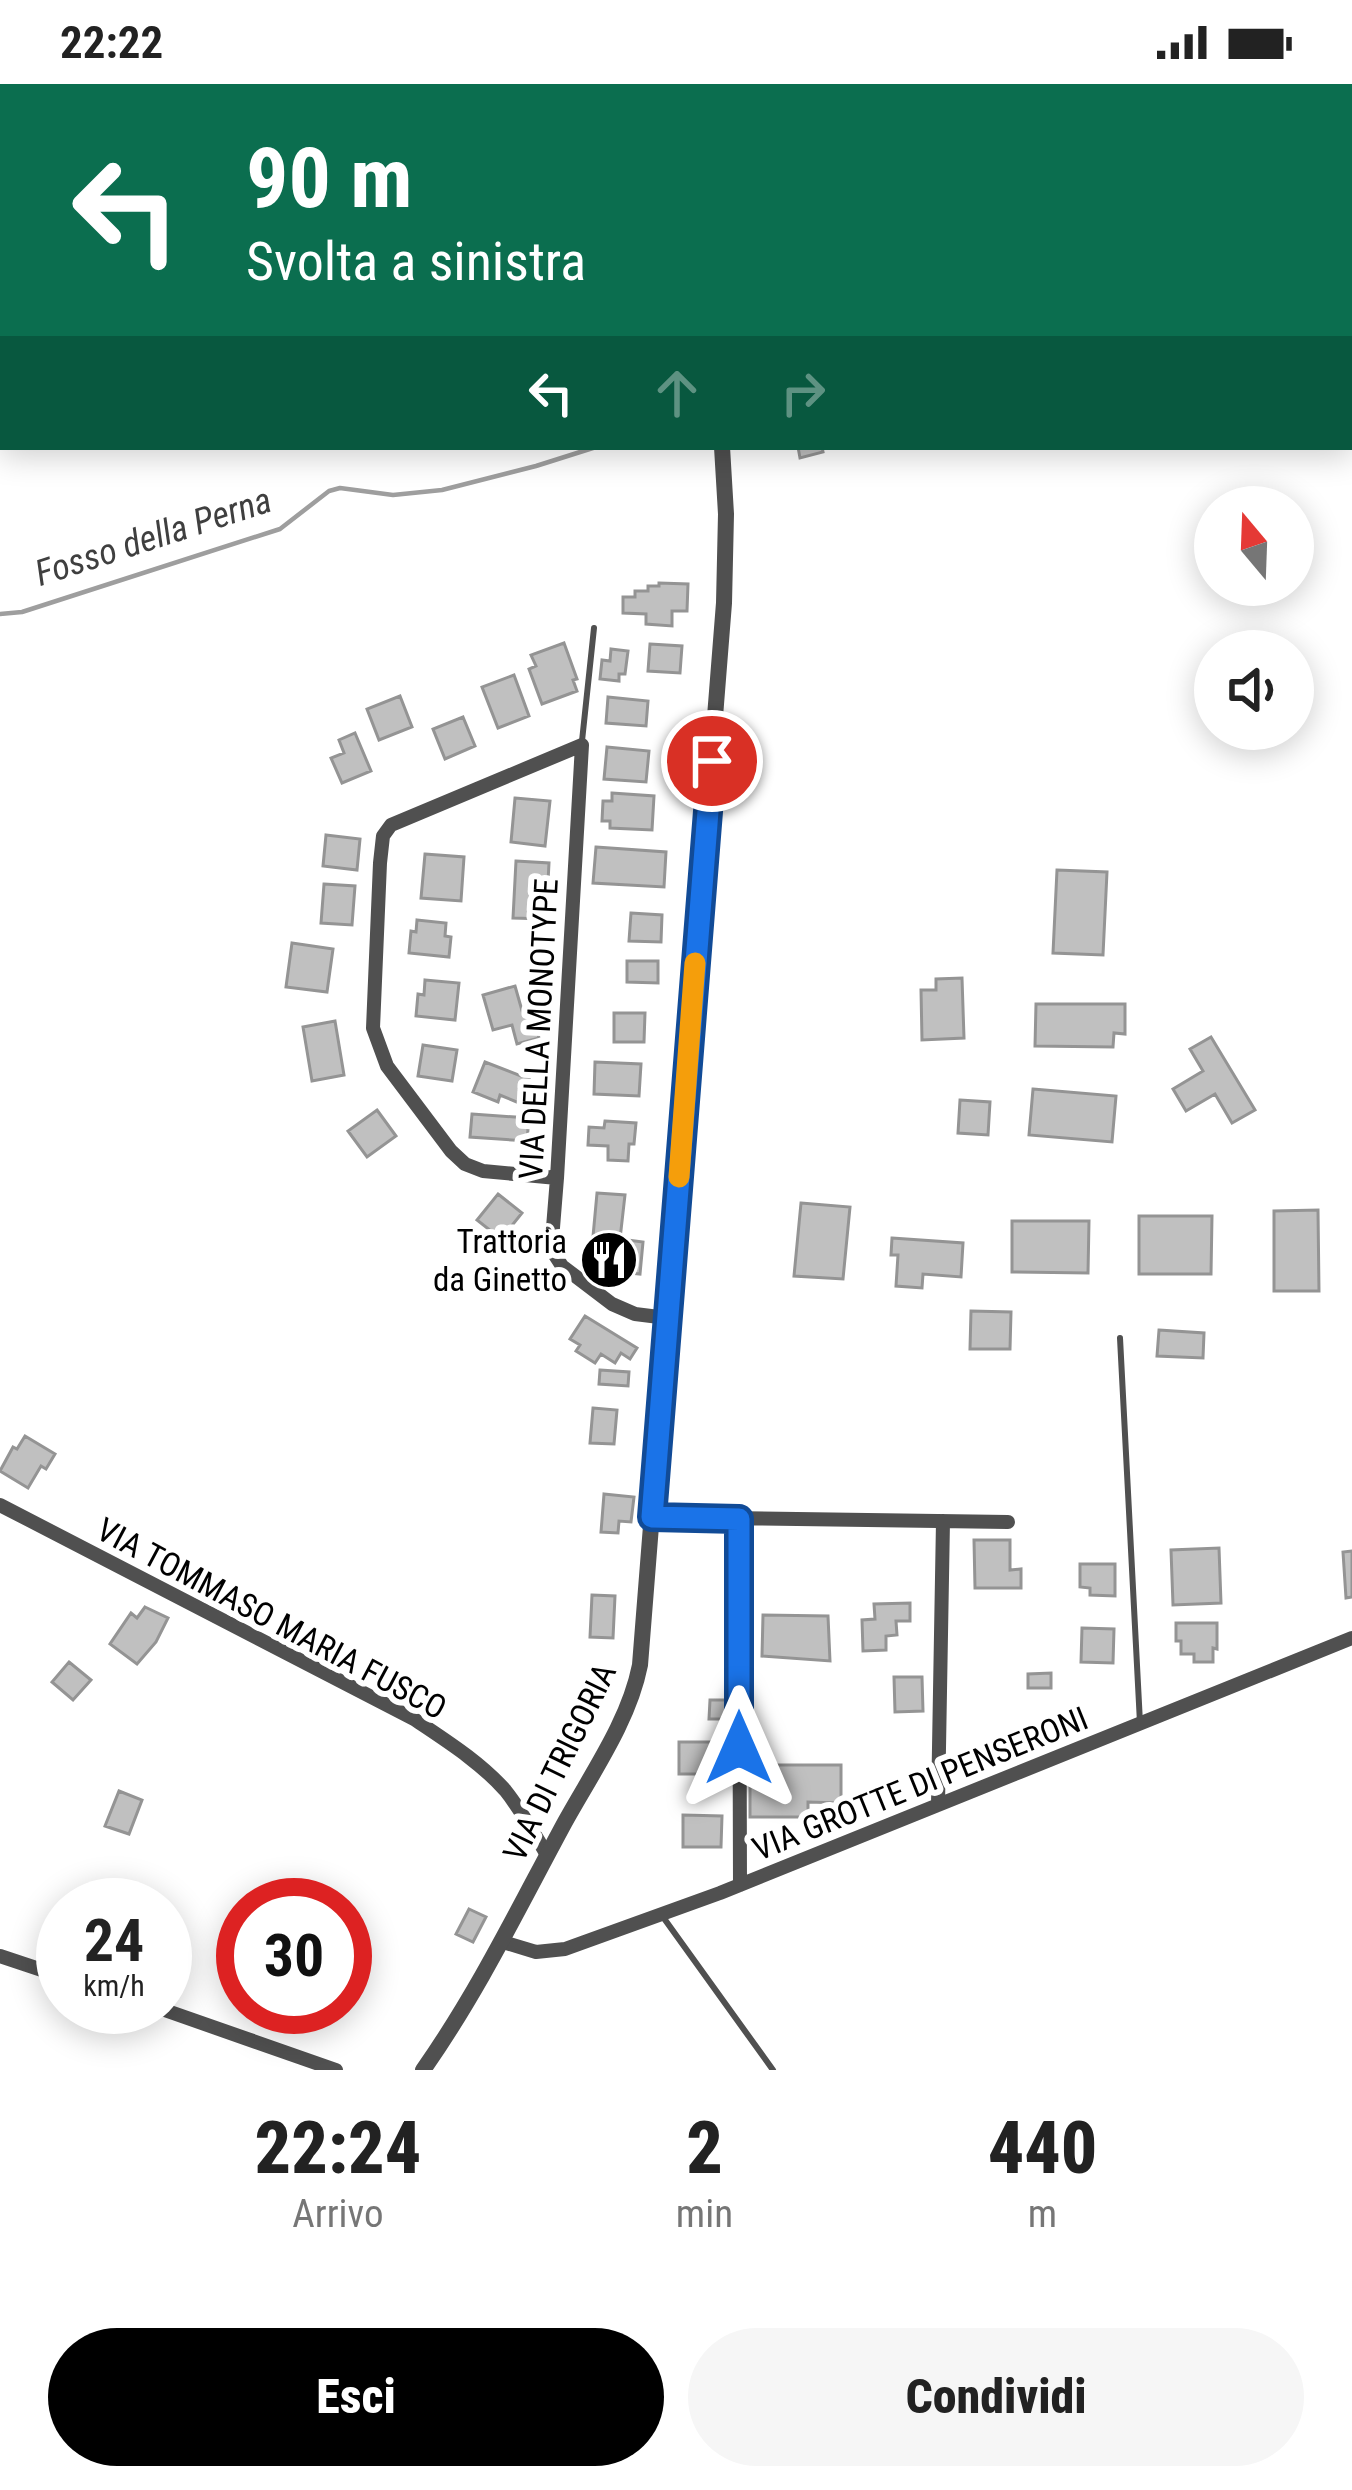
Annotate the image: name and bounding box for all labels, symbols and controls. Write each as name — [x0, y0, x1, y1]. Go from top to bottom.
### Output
text: 22:22 — [60, 16, 163, 69]
text: 90 m — [246, 129, 413, 228]
icon: left — [48, 132, 204, 288]
text: Svolta a sinistra — [246, 230, 586, 293]
icon: left — [518, 360, 584, 426]
icon: ahead — [644, 360, 710, 426]
icon: right — [770, 360, 836, 426]
water label: Fosso della Perna — [30, 479, 277, 595]
north arrow — [1194, 486, 1314, 606]
map controls — [1194, 486, 1314, 750]
button: sound — [1194, 630, 1314, 750]
pin — [661, 710, 763, 812]
icon: arrive — [679, 728, 745, 794]
street label: VIA DELLA MONOTYPE — [511, 878, 566, 1180]
place label: Trattoria da Ginetto — [433, 1222, 567, 1299]
restaurant icon: Trattoria da Ginetto — [578, 1229, 640, 1291]
street label: VIA TOMMASO MARIA FUSCO — [90, 1510, 453, 1727]
street label: VIA DI TRIGORIA — [495, 1657, 624, 1867]
position arrow — [676, 1685, 802, 1811]
street label: VIA GROTTE DI PENSERONI — [747, 1698, 1093, 1869]
speed limit sign: 30 — [216, 1878, 372, 2034]
text: 24 — [84, 1905, 144, 1976]
text: km/h — [83, 1968, 145, 2003]
text: 22:24 — [255, 2106, 421, 2191]
text: 2 — [686, 2106, 723, 2191]
text: 440 — [988, 2106, 1097, 2191]
text: Arrivo — [292, 2191, 384, 2237]
text: min — [676, 2191, 733, 2237]
text: m — [1028, 2191, 1057, 2237]
button: Esci — [48, 2328, 664, 2466]
button: Condividi — [688, 2328, 1304, 2466]

